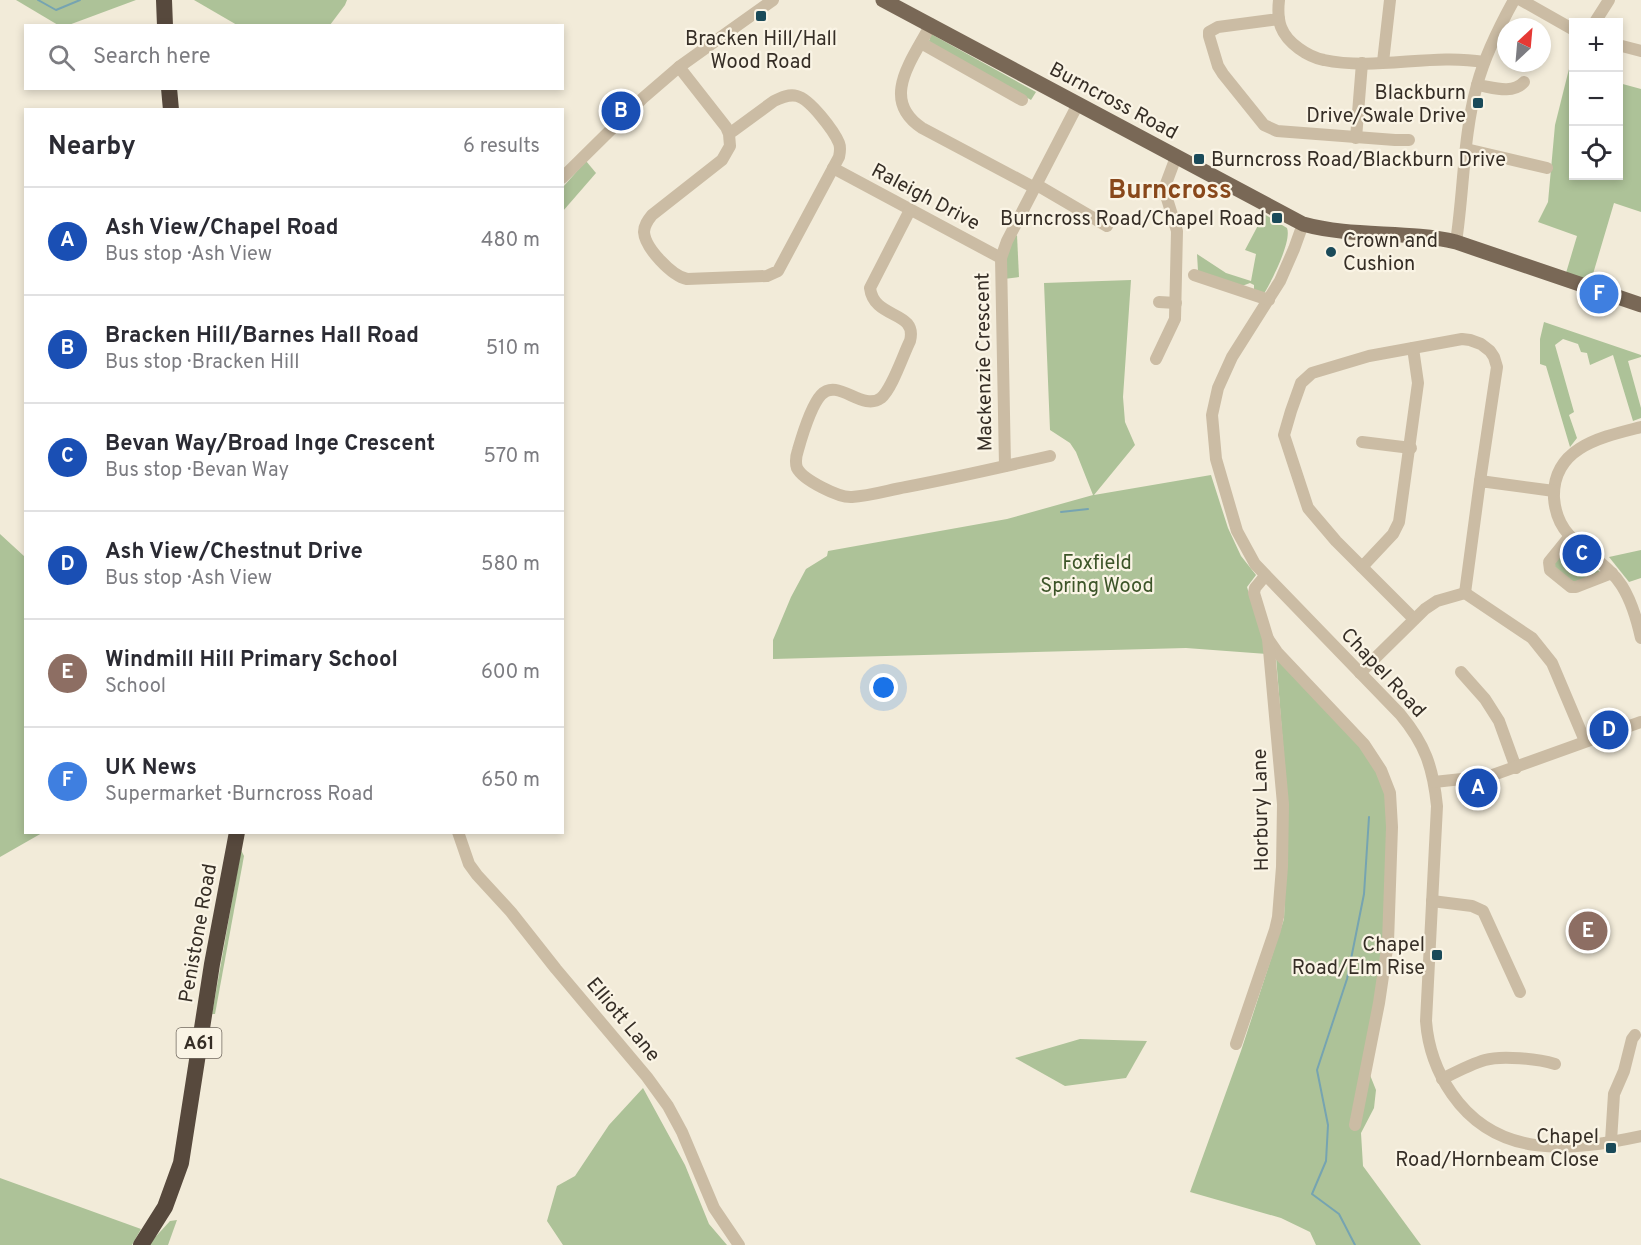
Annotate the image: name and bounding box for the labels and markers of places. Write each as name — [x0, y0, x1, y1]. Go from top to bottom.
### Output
marker: Bracken Hill/Hall Wood Road — [754, 9, 768, 23]
place label: Bracken Hill/Hall Wood Road — [685, 27, 837, 76]
place label: Blackburn Drive/Swale Drive — [1306, 81, 1466, 130]
pin: B — [602, 88, 640, 134]
marker: Blackburn Drive/Swale Drive — [1471, 96, 1485, 110]
place label: Burncross Road/Blackburn Drive — [1211, 148, 1506, 174]
marker: Burncross Road/Blackburn Drive — [1192, 152, 1206, 166]
place label: Burncross Road/Chapel Road — [1000, 207, 1265, 233]
marker: Burncross Road/Chapel Road — [1270, 211, 1284, 225]
place label: Crown and Cushion — [1343, 229, 1438, 278]
marker: Crown and Cushion — [1324, 245, 1338, 259]
pin: F — [1580, 272, 1618, 316]
pin: C — [1562, 532, 1602, 576]
pin: D — [1590, 708, 1628, 752]
pin: A — [1458, 766, 1498, 810]
pin: E — [1568, 908, 1608, 954]
place label: Chapel Road/Elm Rise — [1292, 933, 1425, 982]
marker: Chapel Road/Elm Rise — [1430, 948, 1444, 962]
place label: Chapel Road/Hornbeam Close — [1395, 1125, 1599, 1174]
marker: Chapel Road/Hornbeam Close — [1604, 1141, 1618, 1155]

